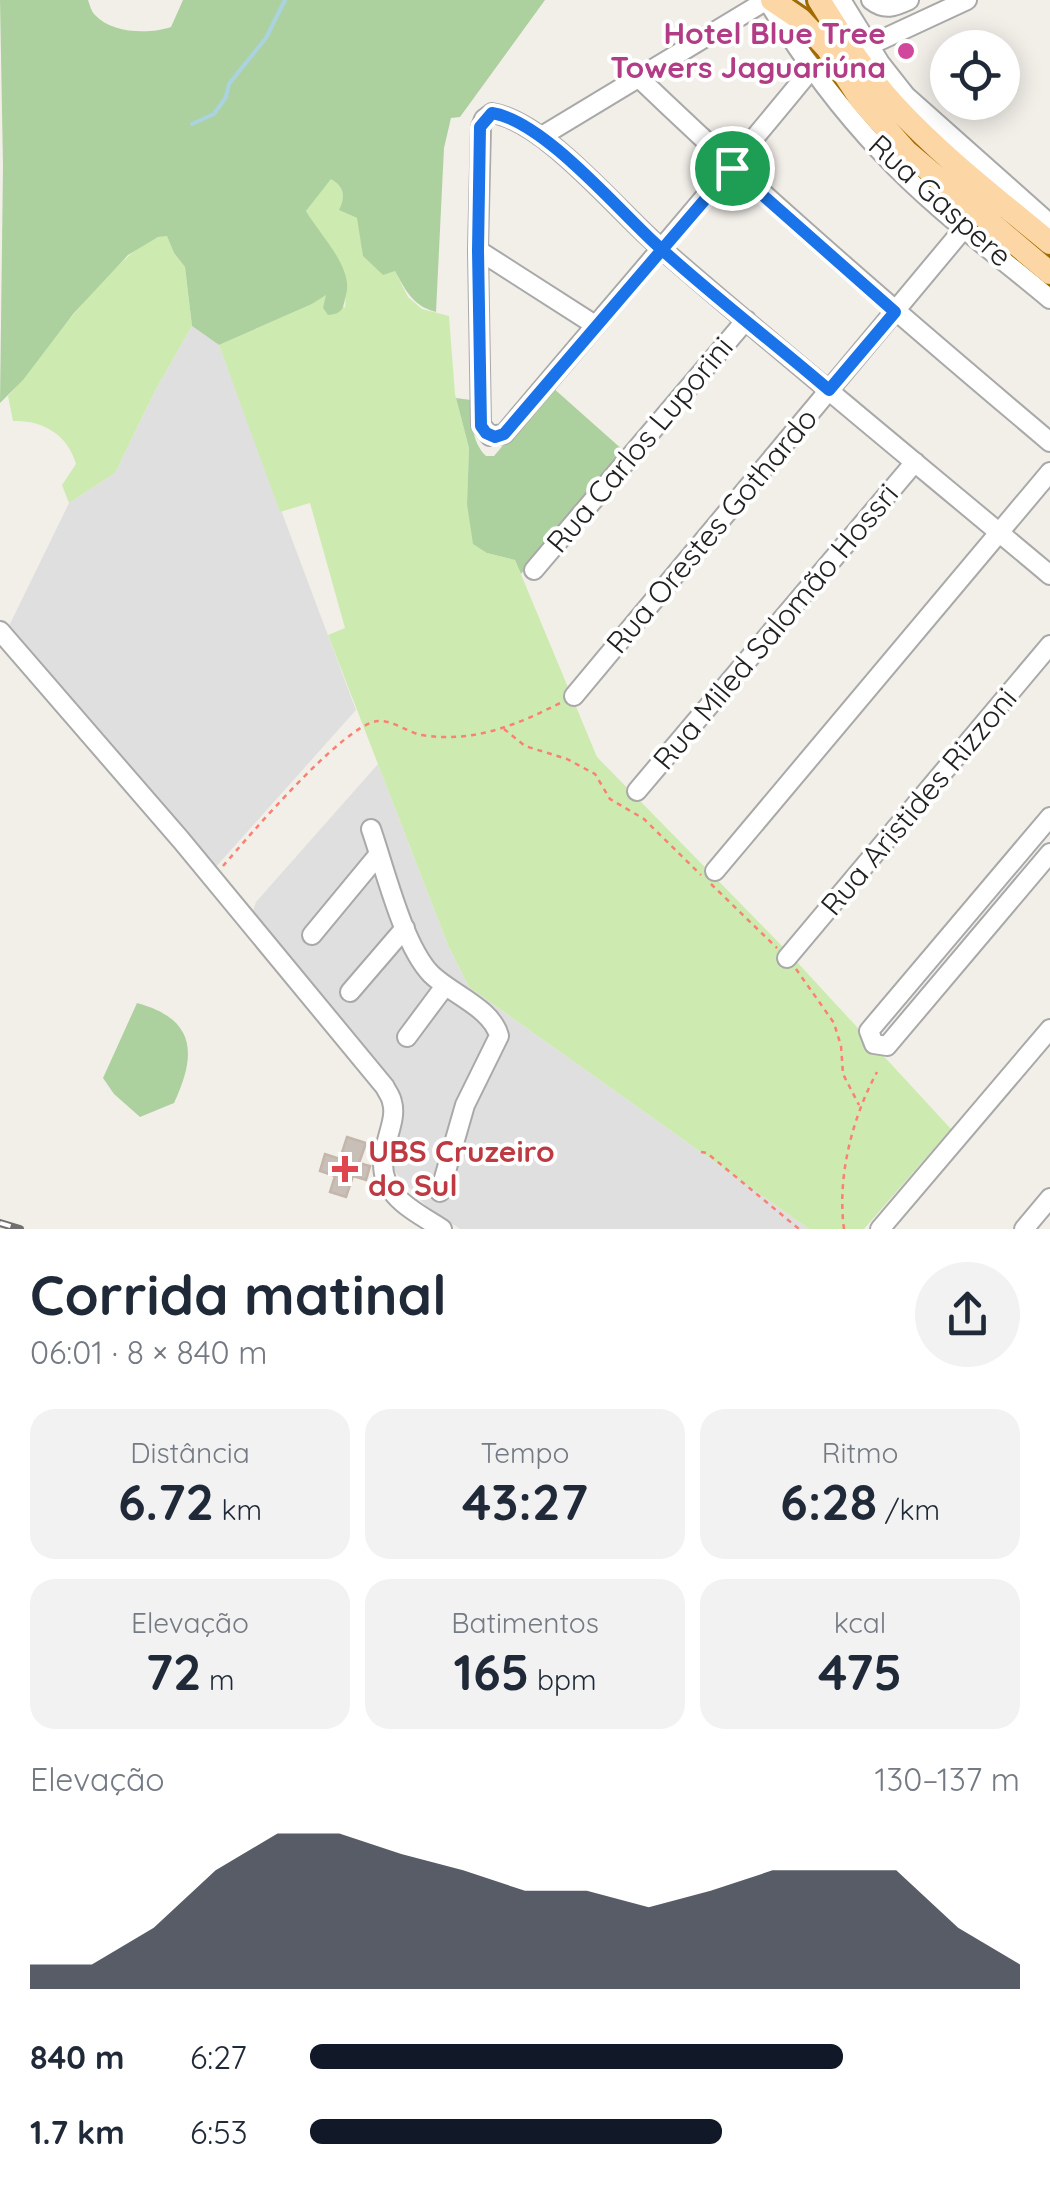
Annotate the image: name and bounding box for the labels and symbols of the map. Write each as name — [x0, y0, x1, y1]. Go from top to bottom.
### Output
place label: Hotel Blue Tree Towers Jaguariúna — [610, 14, 886, 86]
marker: Hotel Blue Tree Towers Jaguariúna — [895, 40, 917, 62]
pin — [690, 126, 775, 211]
street label: Rua Gaspere — [861, 126, 1020, 275]
street label: Rua Carlos Luporini — [538, 328, 741, 560]
street label: Rua Orestes Gothardo — [597, 400, 825, 661]
street label: Rua Miled Salomão Hossri — [644, 476, 906, 777]
street label: Rua Aristides Rizzoni — [812, 680, 1025, 923]
place label: UBS Cruzeiro do Sul — [368, 1132, 555, 1204]
marker: UBS Cruzeiro do Sul — [332, 1156, 358, 1182]

